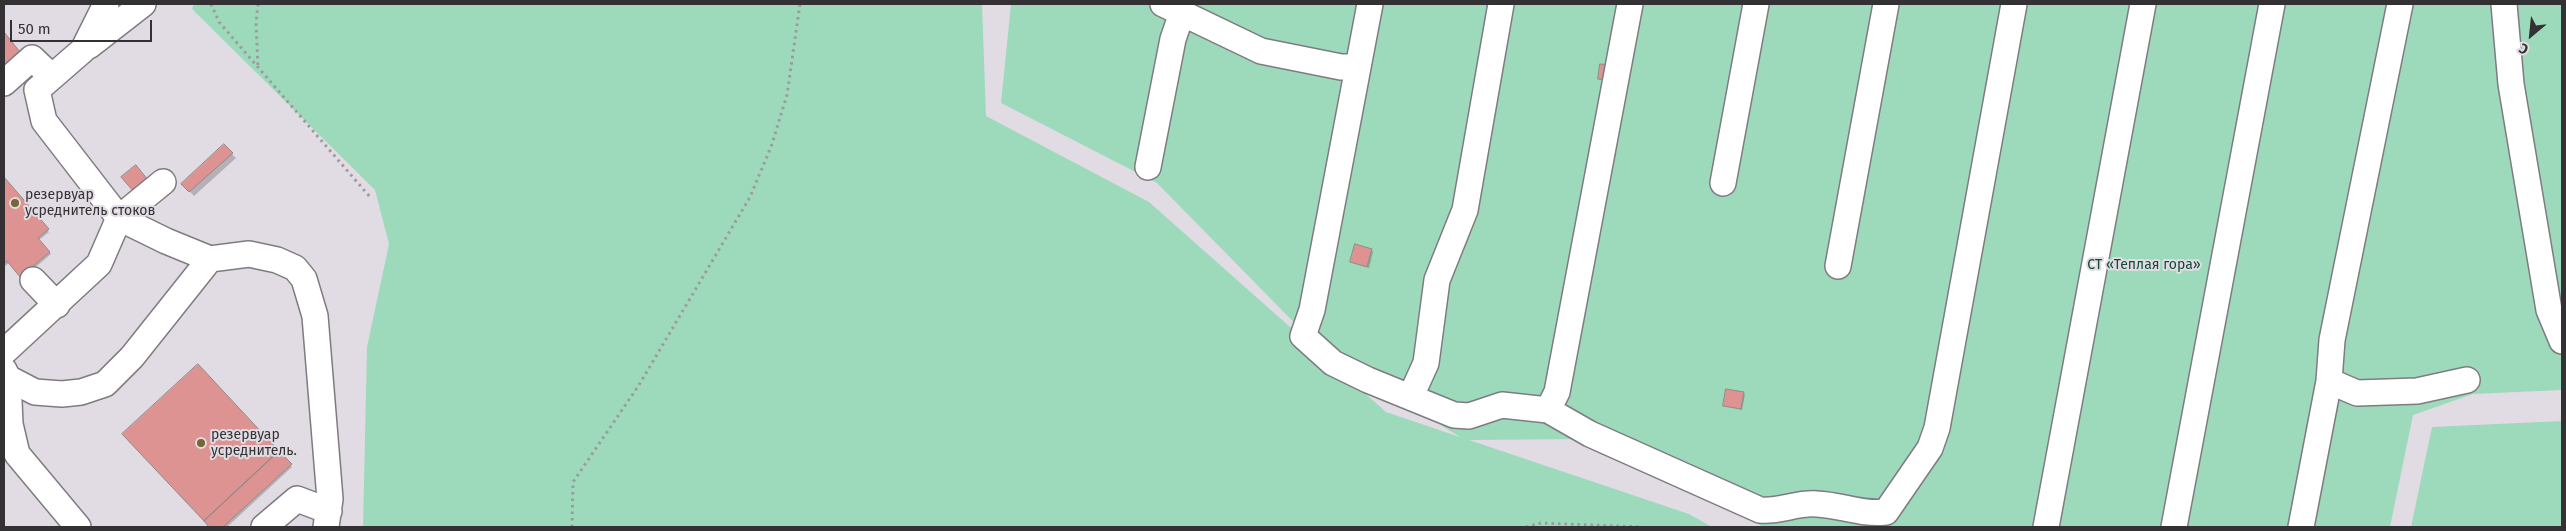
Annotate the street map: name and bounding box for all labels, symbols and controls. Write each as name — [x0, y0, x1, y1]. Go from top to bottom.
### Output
scale bar — [12, 10, 155, 42]
north arrow — [2506, 10, 2556, 60]
text: 50 m — [18, 20, 51, 38]
text: С — [2516, 39, 2531, 58]
place label: резервуар усреднитель стоков — [25, 187, 155, 220]
marker: резервуар усреднитель стоков — [9, 197, 21, 209]
park label: СТ «Теплая гора» — [2087, 257, 2201, 273]
place label: резервуар усреднитель. — [211, 427, 297, 460]
marker: резервуар усреднитель. — [195, 437, 207, 449]

